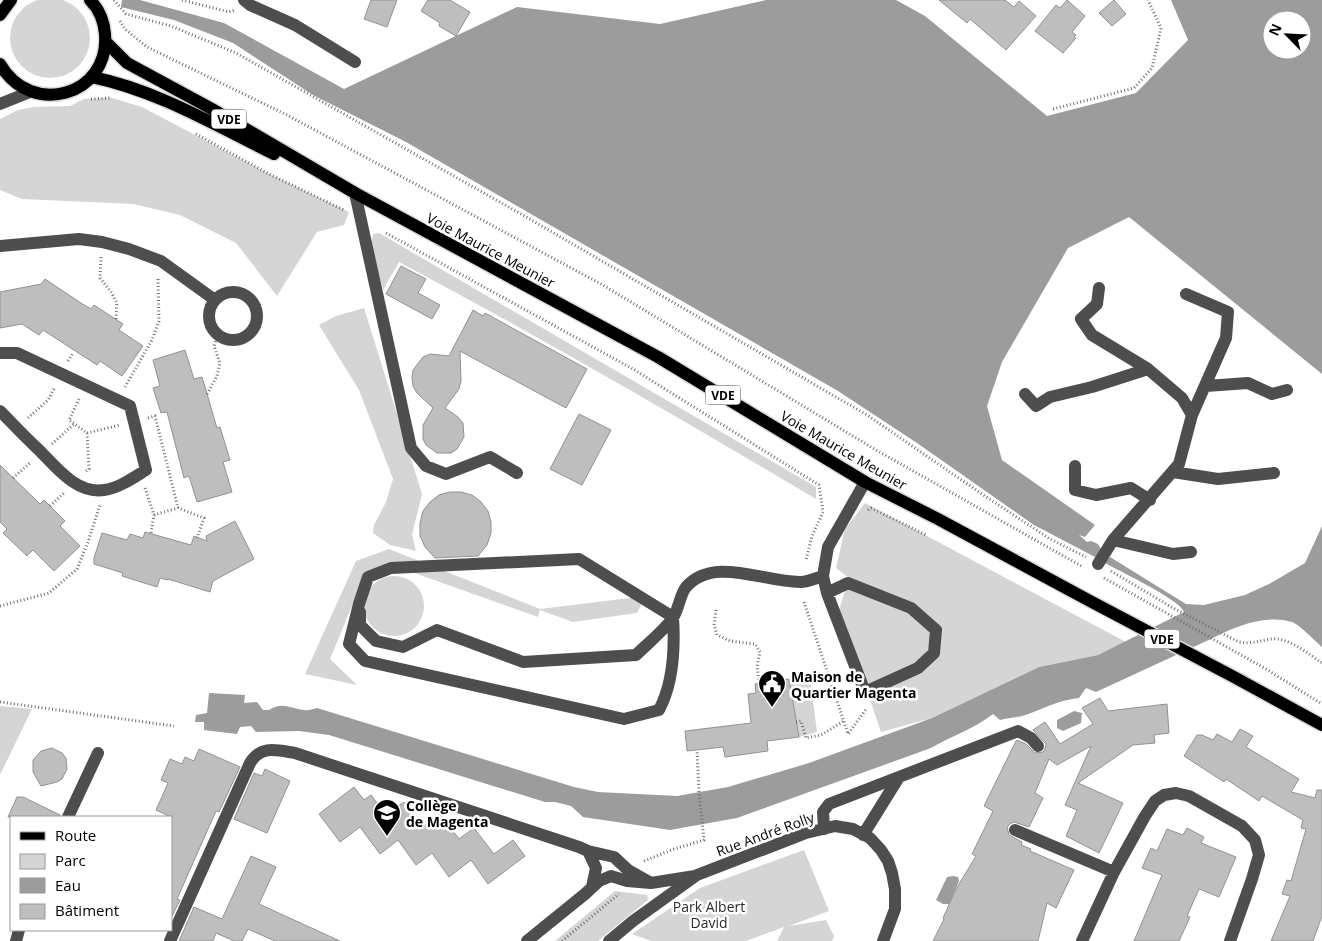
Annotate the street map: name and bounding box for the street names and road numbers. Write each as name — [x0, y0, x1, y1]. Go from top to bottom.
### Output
road number: VDE — [212, 110, 246, 128]
street label: Voie Maurice Meunier — [423, 208, 559, 292]
road number: VDE — [706, 386, 740, 404]
street label: Voie Maurice Meunier — [777, 406, 911, 494]
road number: VDE — [1144, 630, 1180, 648]
street label: Rue André Rolly — [713, 807, 818, 861]

